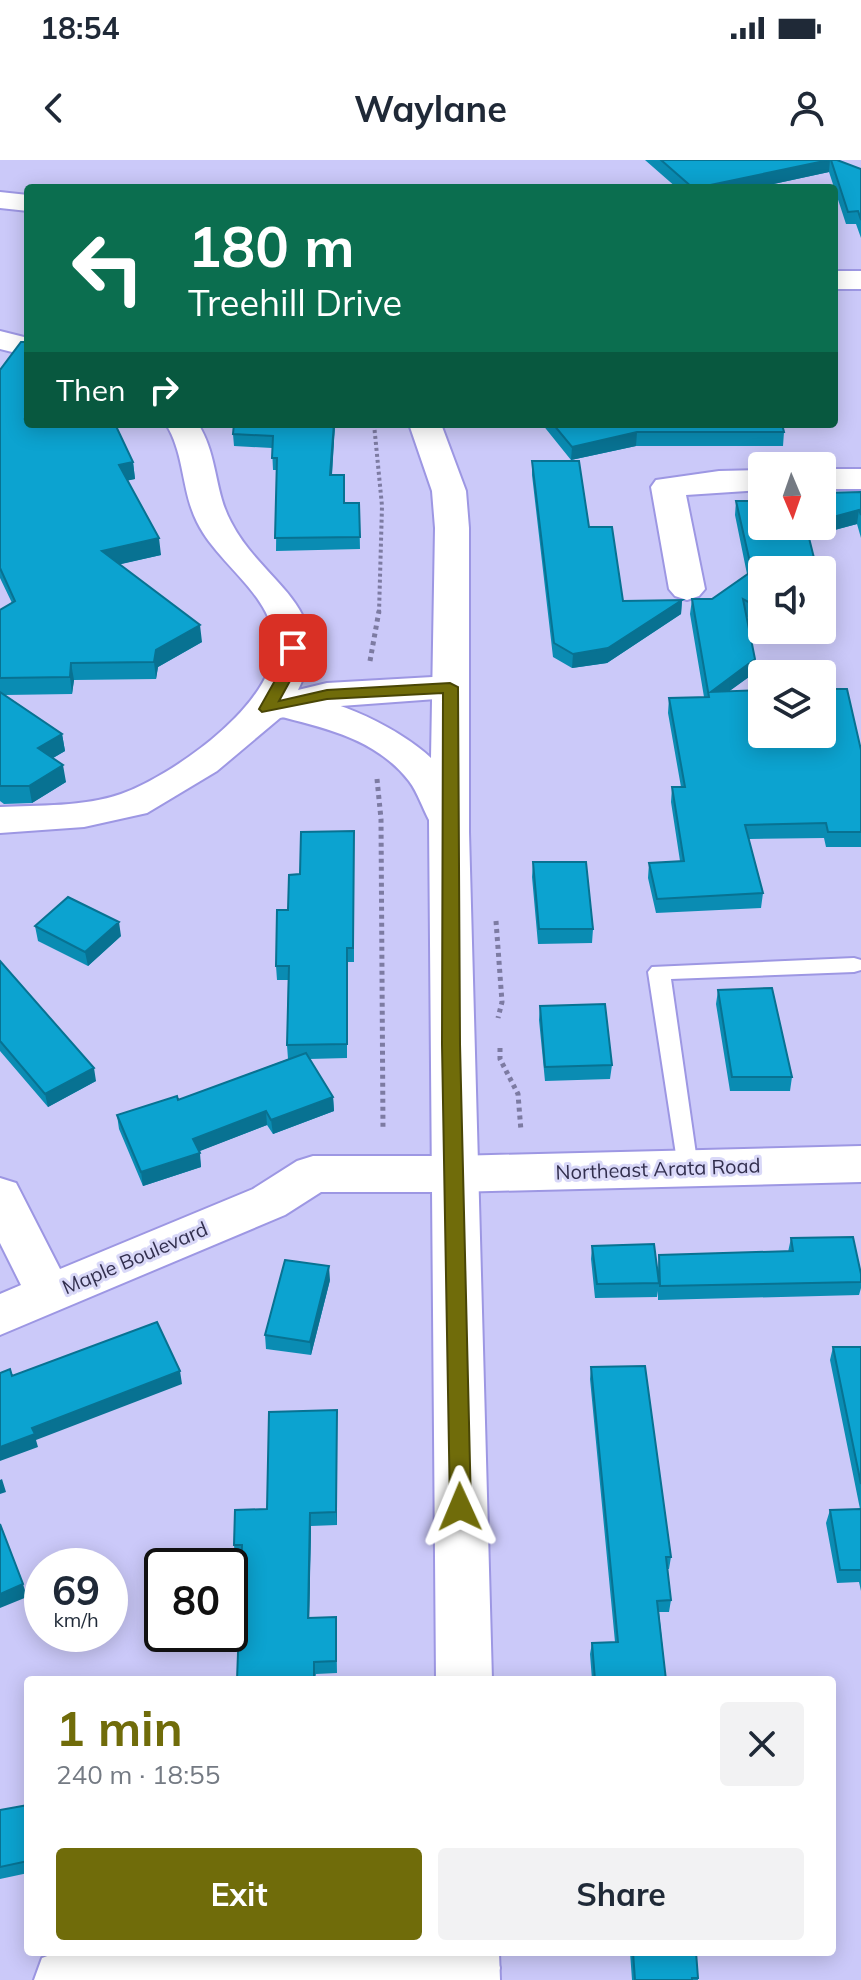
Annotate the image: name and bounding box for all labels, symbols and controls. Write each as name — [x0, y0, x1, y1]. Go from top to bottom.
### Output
text: 18:54 — [40, 9, 119, 47]
icon: back — [32, 86, 76, 130]
text: Waylane — [354, 86, 507, 131]
icon: person — [785, 86, 829, 130]
text: 180 m — [188, 211, 355, 281]
icon: left — [56, 216, 160, 320]
text: Treehill Drive — [188, 280, 402, 325]
icon: right — [142, 368, 186, 412]
text: Then — [56, 371, 126, 409]
north arrow — [748, 452, 836, 540]
map controls — [748, 452, 836, 748]
button: sound — [748, 556, 836, 644]
pin — [259, 614, 327, 682]
icon: arrive — [271, 626, 315, 670]
button: layers — [748, 660, 836, 748]
street label: Northeast Arata Road — [555, 1152, 761, 1185]
street label: Maple Boulevard — [58, 1216, 211, 1299]
position arrow — [418, 1465, 502, 1549]
speed limit sign: 80 — [144, 1548, 248, 1652]
text: 69 — [52, 1565, 100, 1615]
text: km/h — [53, 1607, 99, 1632]
text: 1 min — [56, 1698, 183, 1758]
button: close — [720, 1702, 804, 1786]
text: 240 m · 18:55 — [56, 1758, 220, 1791]
button: Exit — [56, 1848, 422, 1940]
button: Share — [438, 1848, 804, 1940]

